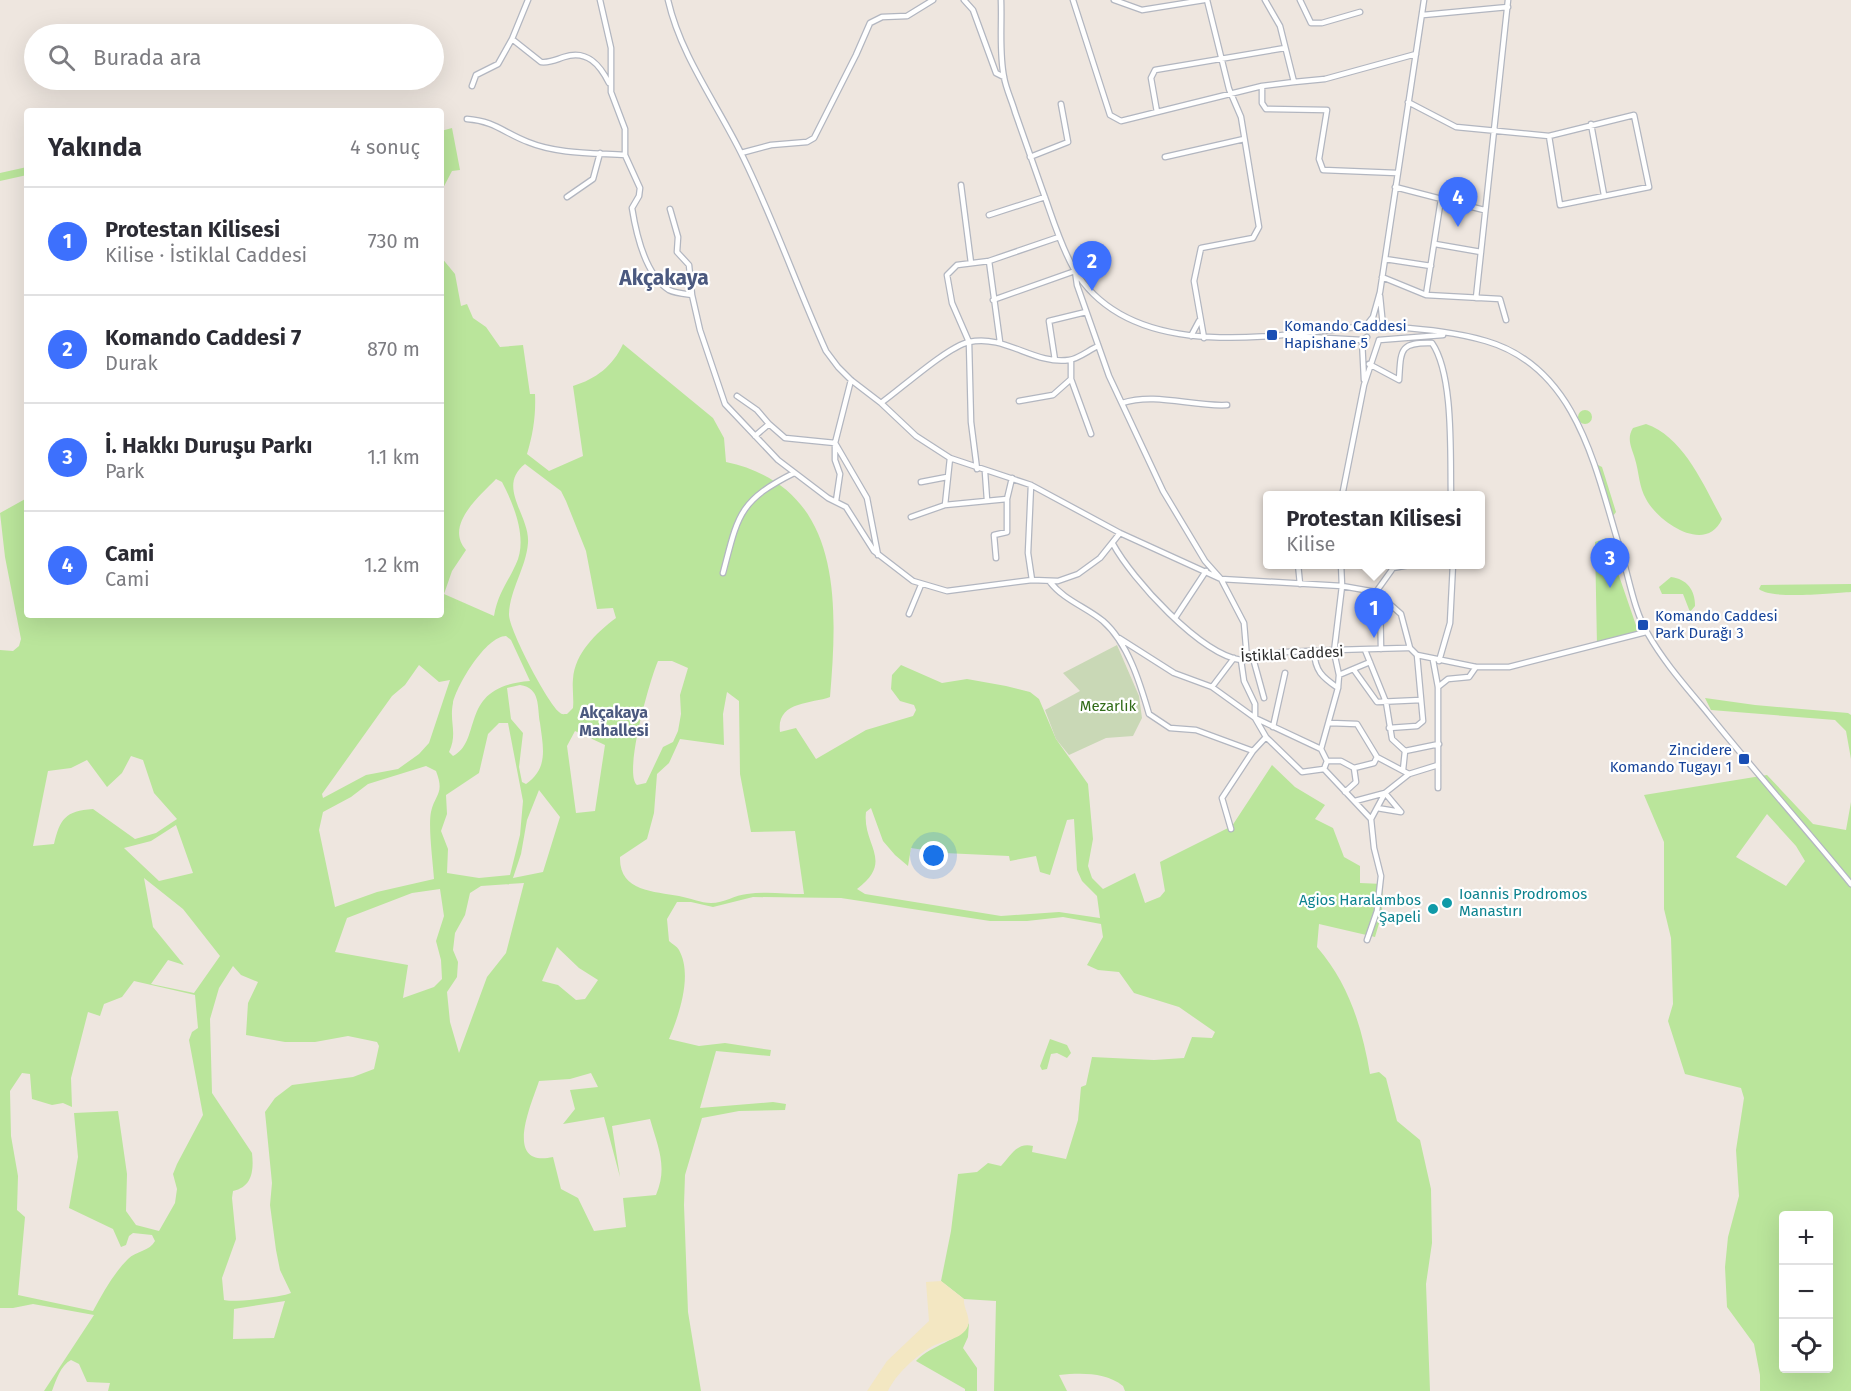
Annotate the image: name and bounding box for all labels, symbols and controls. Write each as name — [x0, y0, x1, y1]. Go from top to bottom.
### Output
search box — [24, 24, 444, 90]
icon: search — [45, 41, 78, 74]
text: Burada ara — [93, 44, 201, 71]
text: Yakında — [48, 132, 142, 163]
text: 4 sonuç — [350, 135, 420, 159]
pin: 4 — [1438, 178, 1478, 227]
text: Protestan Kilisesi — [105, 216, 280, 243]
text: 1 — [63, 229, 72, 253]
text: 730 m — [368, 229, 420, 253]
pin: 2 — [1072, 242, 1112, 291]
text: Kilise · İstiklal Caddesi — [105, 243, 307, 267]
district label: Akçakaya — [618, 265, 709, 291]
place label: Komando Caddesi Hapishane 5 — [1284, 317, 1407, 352]
text: Komando Caddesi 7 — [105, 324, 301, 351]
marker: Komando Caddesi Hapishane 5 — [1265, 328, 1279, 342]
text: 2 — [62, 337, 73, 361]
text: 870 m — [367, 337, 420, 361]
text: Durak — [105, 351, 158, 375]
text: İ. Hakkı Duruşu Parkı — [105, 432, 312, 459]
text: 3 — [62, 445, 73, 469]
text: 1.1 km — [367, 445, 420, 469]
text: Park — [105, 459, 144, 483]
popup — [1263, 491, 1485, 569]
text: Protestan Kilisesi — [1286, 505, 1462, 532]
text: Kilise — [1286, 532, 1336, 556]
pin: 3 — [1590, 538, 1630, 588]
text: Cami — [105, 540, 154, 567]
text: 4 — [62, 553, 73, 577]
text: 1.2 km — [364, 553, 420, 577]
text: Cami — [105, 567, 150, 591]
pin: 1 — [1354, 588, 1394, 638]
place label: Komando Caddesi Park Durağı 3 — [1655, 607, 1778, 642]
marker: Komando Caddesi Park Durağı 3 — [1636, 618, 1650, 632]
street label: İstiklal Caddesi — [1240, 642, 1344, 666]
park label: Mezarlık — [1080, 697, 1136, 715]
district label: Akçakaya Mahallesi — [579, 703, 649, 740]
place label: Zincidere Komando Tugayı 1 — [1610, 741, 1732, 776]
marker: Zincidere Komando Tugayı 1 — [1737, 752, 1751, 766]
your location — [919, 841, 948, 870]
place label: Ioannis Prodromos Manastırı — [1459, 885, 1587, 920]
place label: Agios Haralambos Şapeli — [1299, 891, 1421, 926]
marker: Ioannis Prodromos Manastırı — [1440, 896, 1454, 910]
marker: Agios Haralambos Şapeli — [1426, 902, 1440, 916]
map controls — [1779, 1211, 1833, 1373]
button: + — [1779, 1211, 1833, 1265]
button: − — [1779, 1265, 1833, 1319]
button: locate — [1779, 1319, 1833, 1373]

